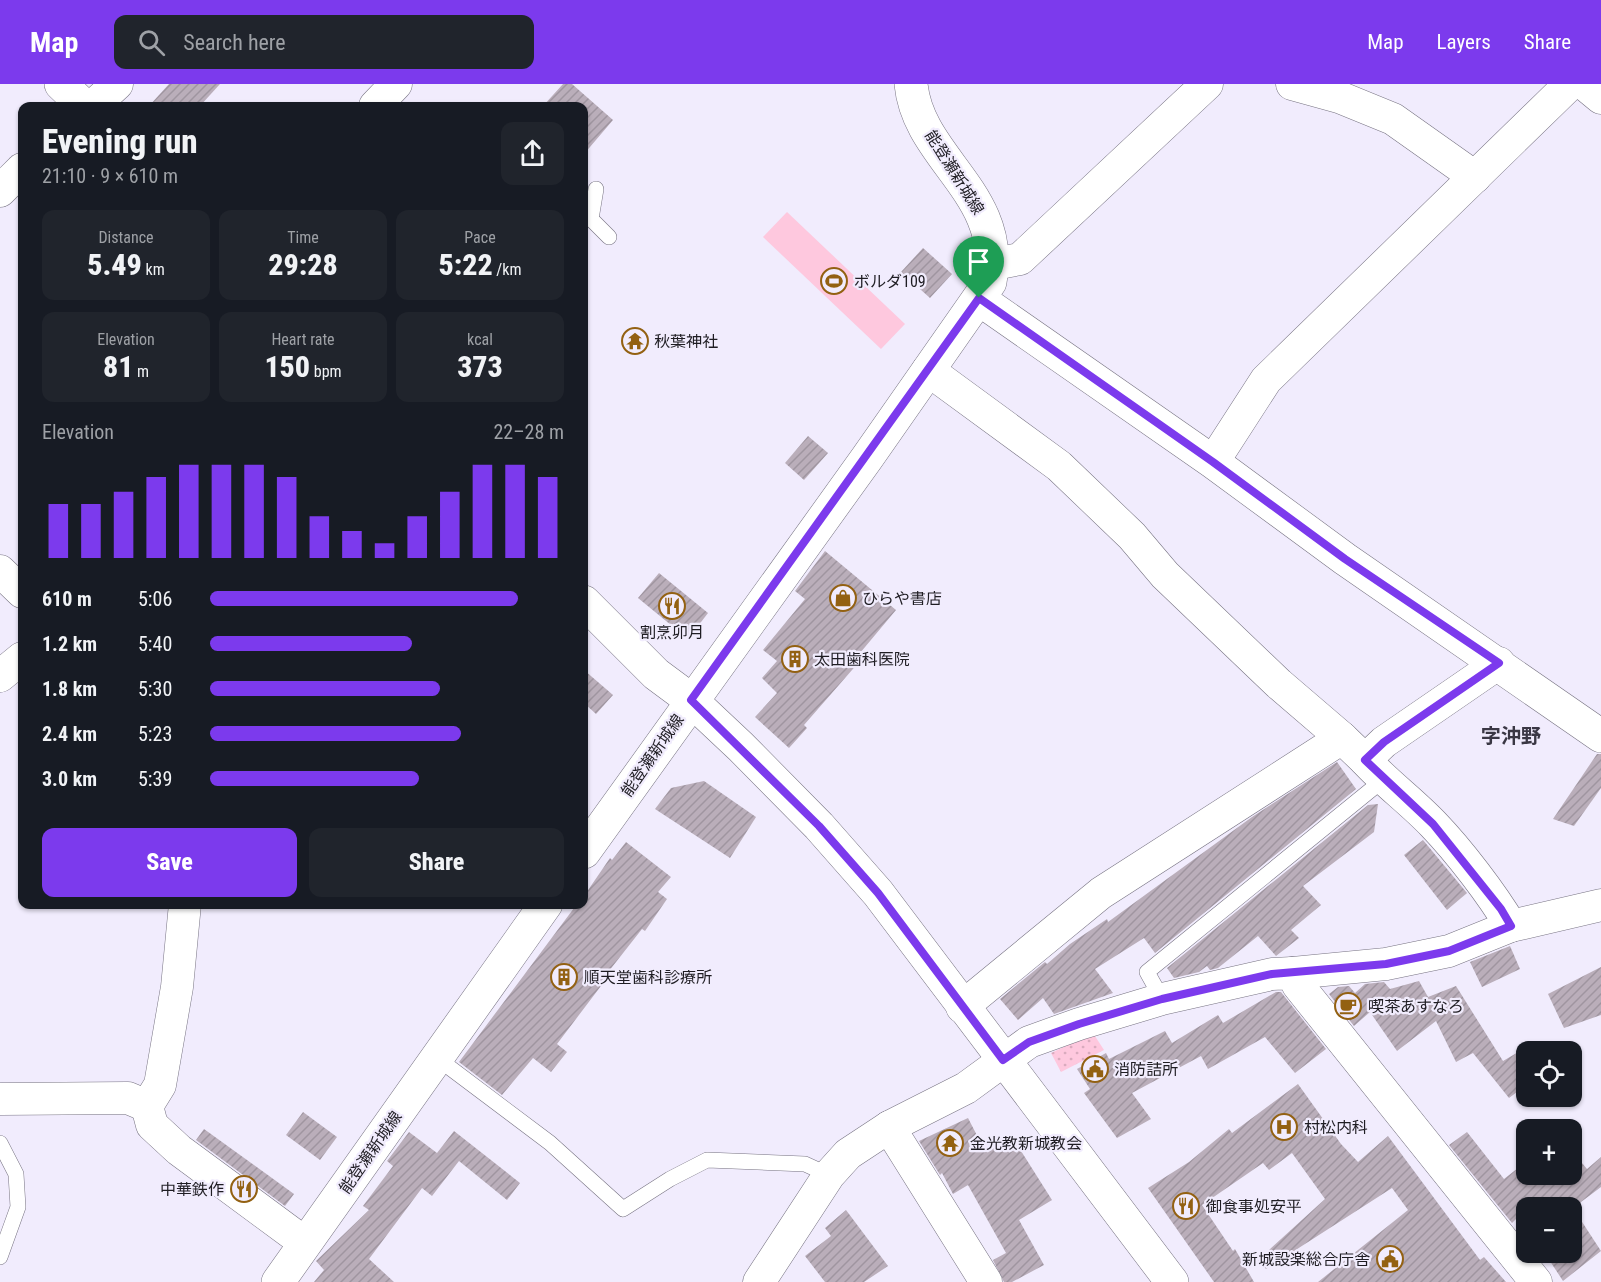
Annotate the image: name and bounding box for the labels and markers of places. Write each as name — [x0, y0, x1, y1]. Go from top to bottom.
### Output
pin — [953, 236, 1004, 298]
sports icon: ボルダ109 — [819, 266, 849, 296]
place label: ボルダ109 — [854, 272, 926, 291]
temple icon: 秋葉神社 — [620, 326, 650, 356]
place label: 秋葉神社 — [654, 332, 718, 351]
shop icon: ひらや書店 — [828, 583, 858, 613]
place label: ひらや書店 — [862, 589, 942, 608]
restaurant icon: 割烹卯月 — [657, 591, 687, 621]
place label: 割烹卯月 — [640, 623, 704, 642]
building icon: 太田歯科医院 — [780, 644, 810, 674]
place label: 太田歯科医院 — [814, 650, 910, 669]
building icon: 順天堂歯科診療所 — [549, 962, 579, 992]
place label: 順天堂歯科診療所 — [584, 968, 712, 987]
cafe icon: 喫茶あすなろ — [1333, 991, 1363, 1021]
place label: 喫茶あすなろ — [1368, 997, 1464, 1016]
public building icon: 消防詰所 — [1080, 1054, 1110, 1084]
place label: 消防詰所 — [1114, 1060, 1178, 1079]
hospital icon: 村松内科 — [1269, 1112, 1299, 1142]
place label: 村松内科 — [1304, 1118, 1368, 1137]
temple icon: 金光教新城教会 — [935, 1128, 965, 1158]
place label: 金光教新城教会 — [970, 1134, 1082, 1153]
restaurant icon: 中華鉄作 — [229, 1174, 259, 1204]
place label: 中華鉄作 — [160, 1180, 224, 1199]
restaurant icon: 御食事処安平 — [1171, 1191, 1201, 1221]
place label: 御食事処安平 — [1206, 1197, 1302, 1216]
public building icon: 新城設楽総合庁舎 — [1375, 1244, 1405, 1274]
place label: 新城設楽総合庁舎 — [1242, 1250, 1370, 1269]

